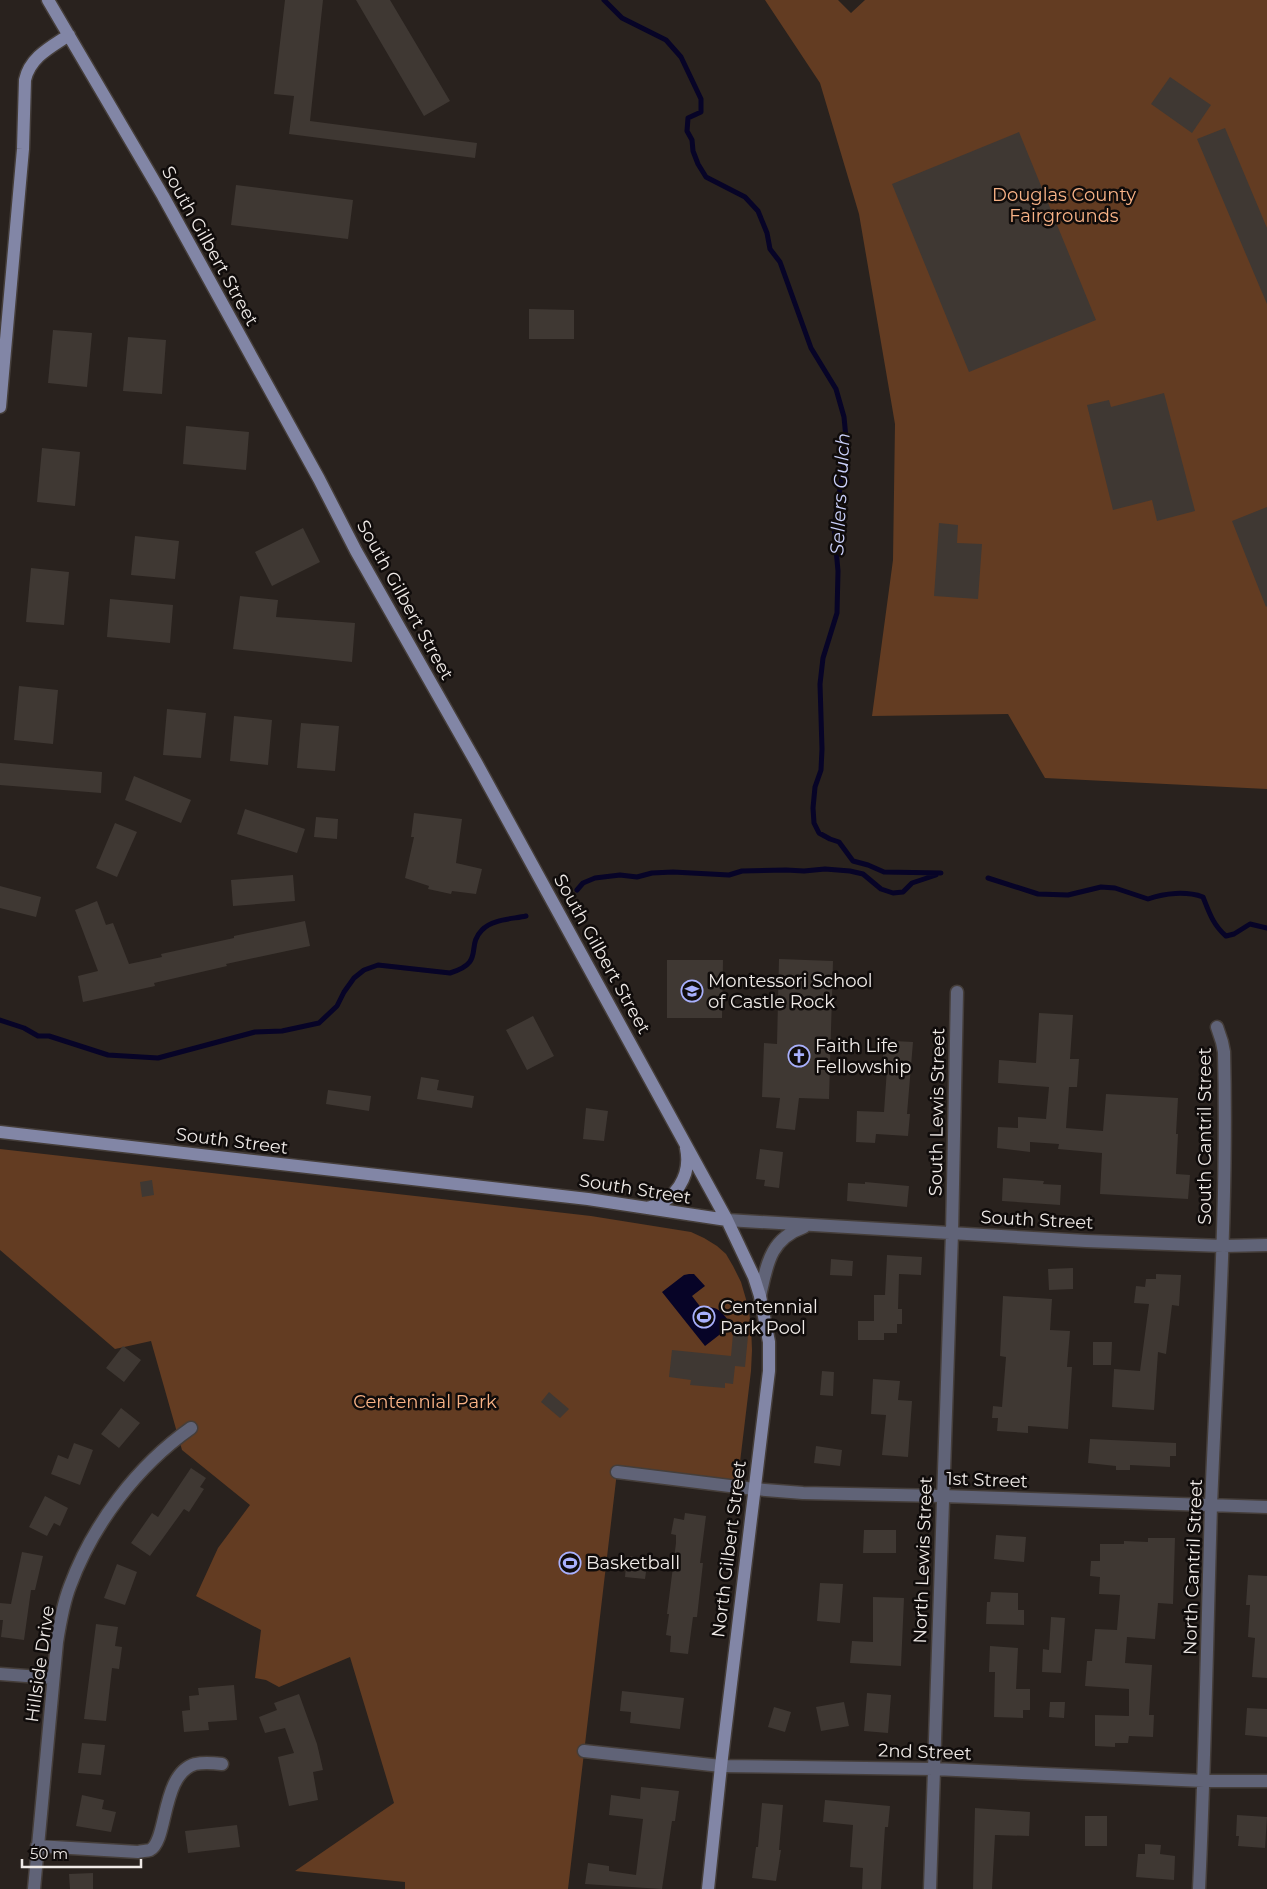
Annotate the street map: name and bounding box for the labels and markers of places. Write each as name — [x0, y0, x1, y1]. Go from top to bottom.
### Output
place label: Montessori School of Castle Rock — [708, 970, 873, 1013]
school or university icon: Montessori School of Castle Rock — [680, 979, 704, 1003]
place label: Faith Life Fellowship — [815, 1035, 911, 1078]
church icon: Faith Life Fellowship — [787, 1044, 811, 1068]
place label: Centennial Park Pool — [720, 1296, 818, 1339]
sports icon: Centennial Park Pool — [692, 1305, 716, 1329]
sports icon: Basketball — [558, 1551, 582, 1575]
place label: Basketball — [586, 1552, 680, 1574]

